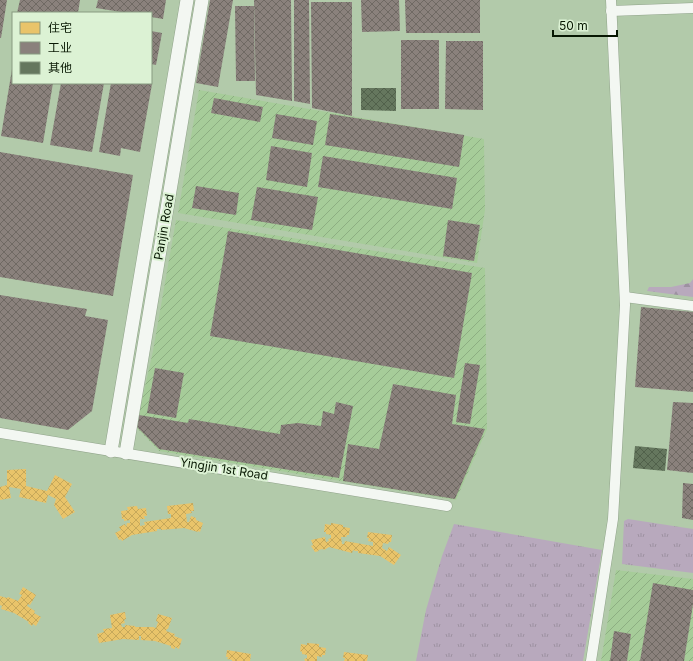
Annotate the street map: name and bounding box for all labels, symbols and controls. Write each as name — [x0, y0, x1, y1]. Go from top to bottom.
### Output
legend — [12, 12, 152, 84]
scale bar — [553, 12, 617, 38]
text: 50 m — [559, 18, 588, 33]
text: 住宅 — [48, 20, 72, 35]
text: 工业 — [48, 40, 72, 55]
text: 其他 — [48, 60, 72, 75]
street label: Panjin Road — [150, 193, 177, 261]
street label: Yingjin 1st Road — [179, 454, 269, 483]

